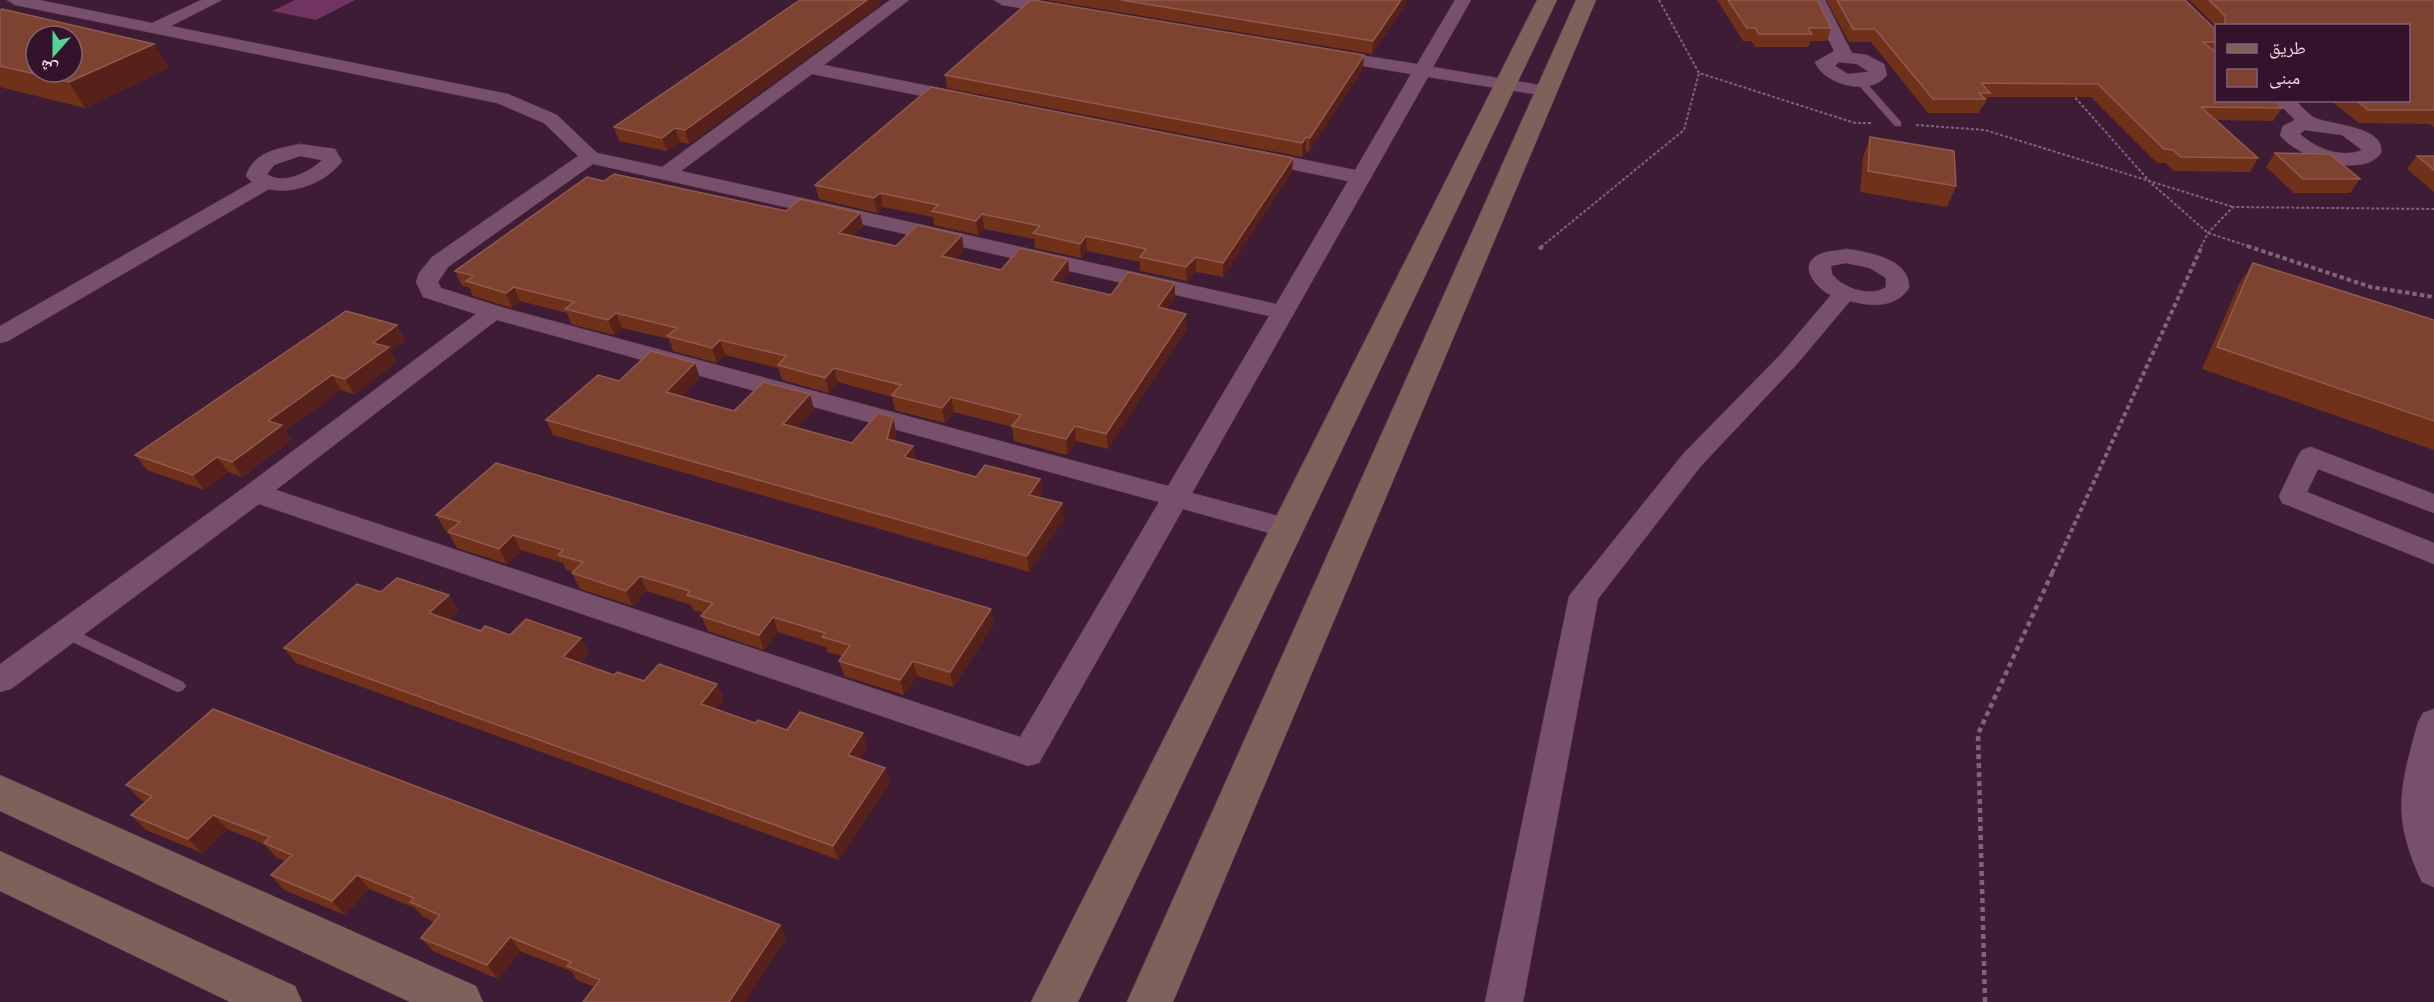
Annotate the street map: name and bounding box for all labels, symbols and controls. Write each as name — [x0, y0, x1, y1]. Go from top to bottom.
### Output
north arrow — [24, 24, 84, 84]
legend — [2215, 24, 2410, 102]
text: طريق — [2269, 35, 2306, 61]
text: ش — [37, 54, 61, 81]
text: مبنى — [2269, 65, 2300, 91]

